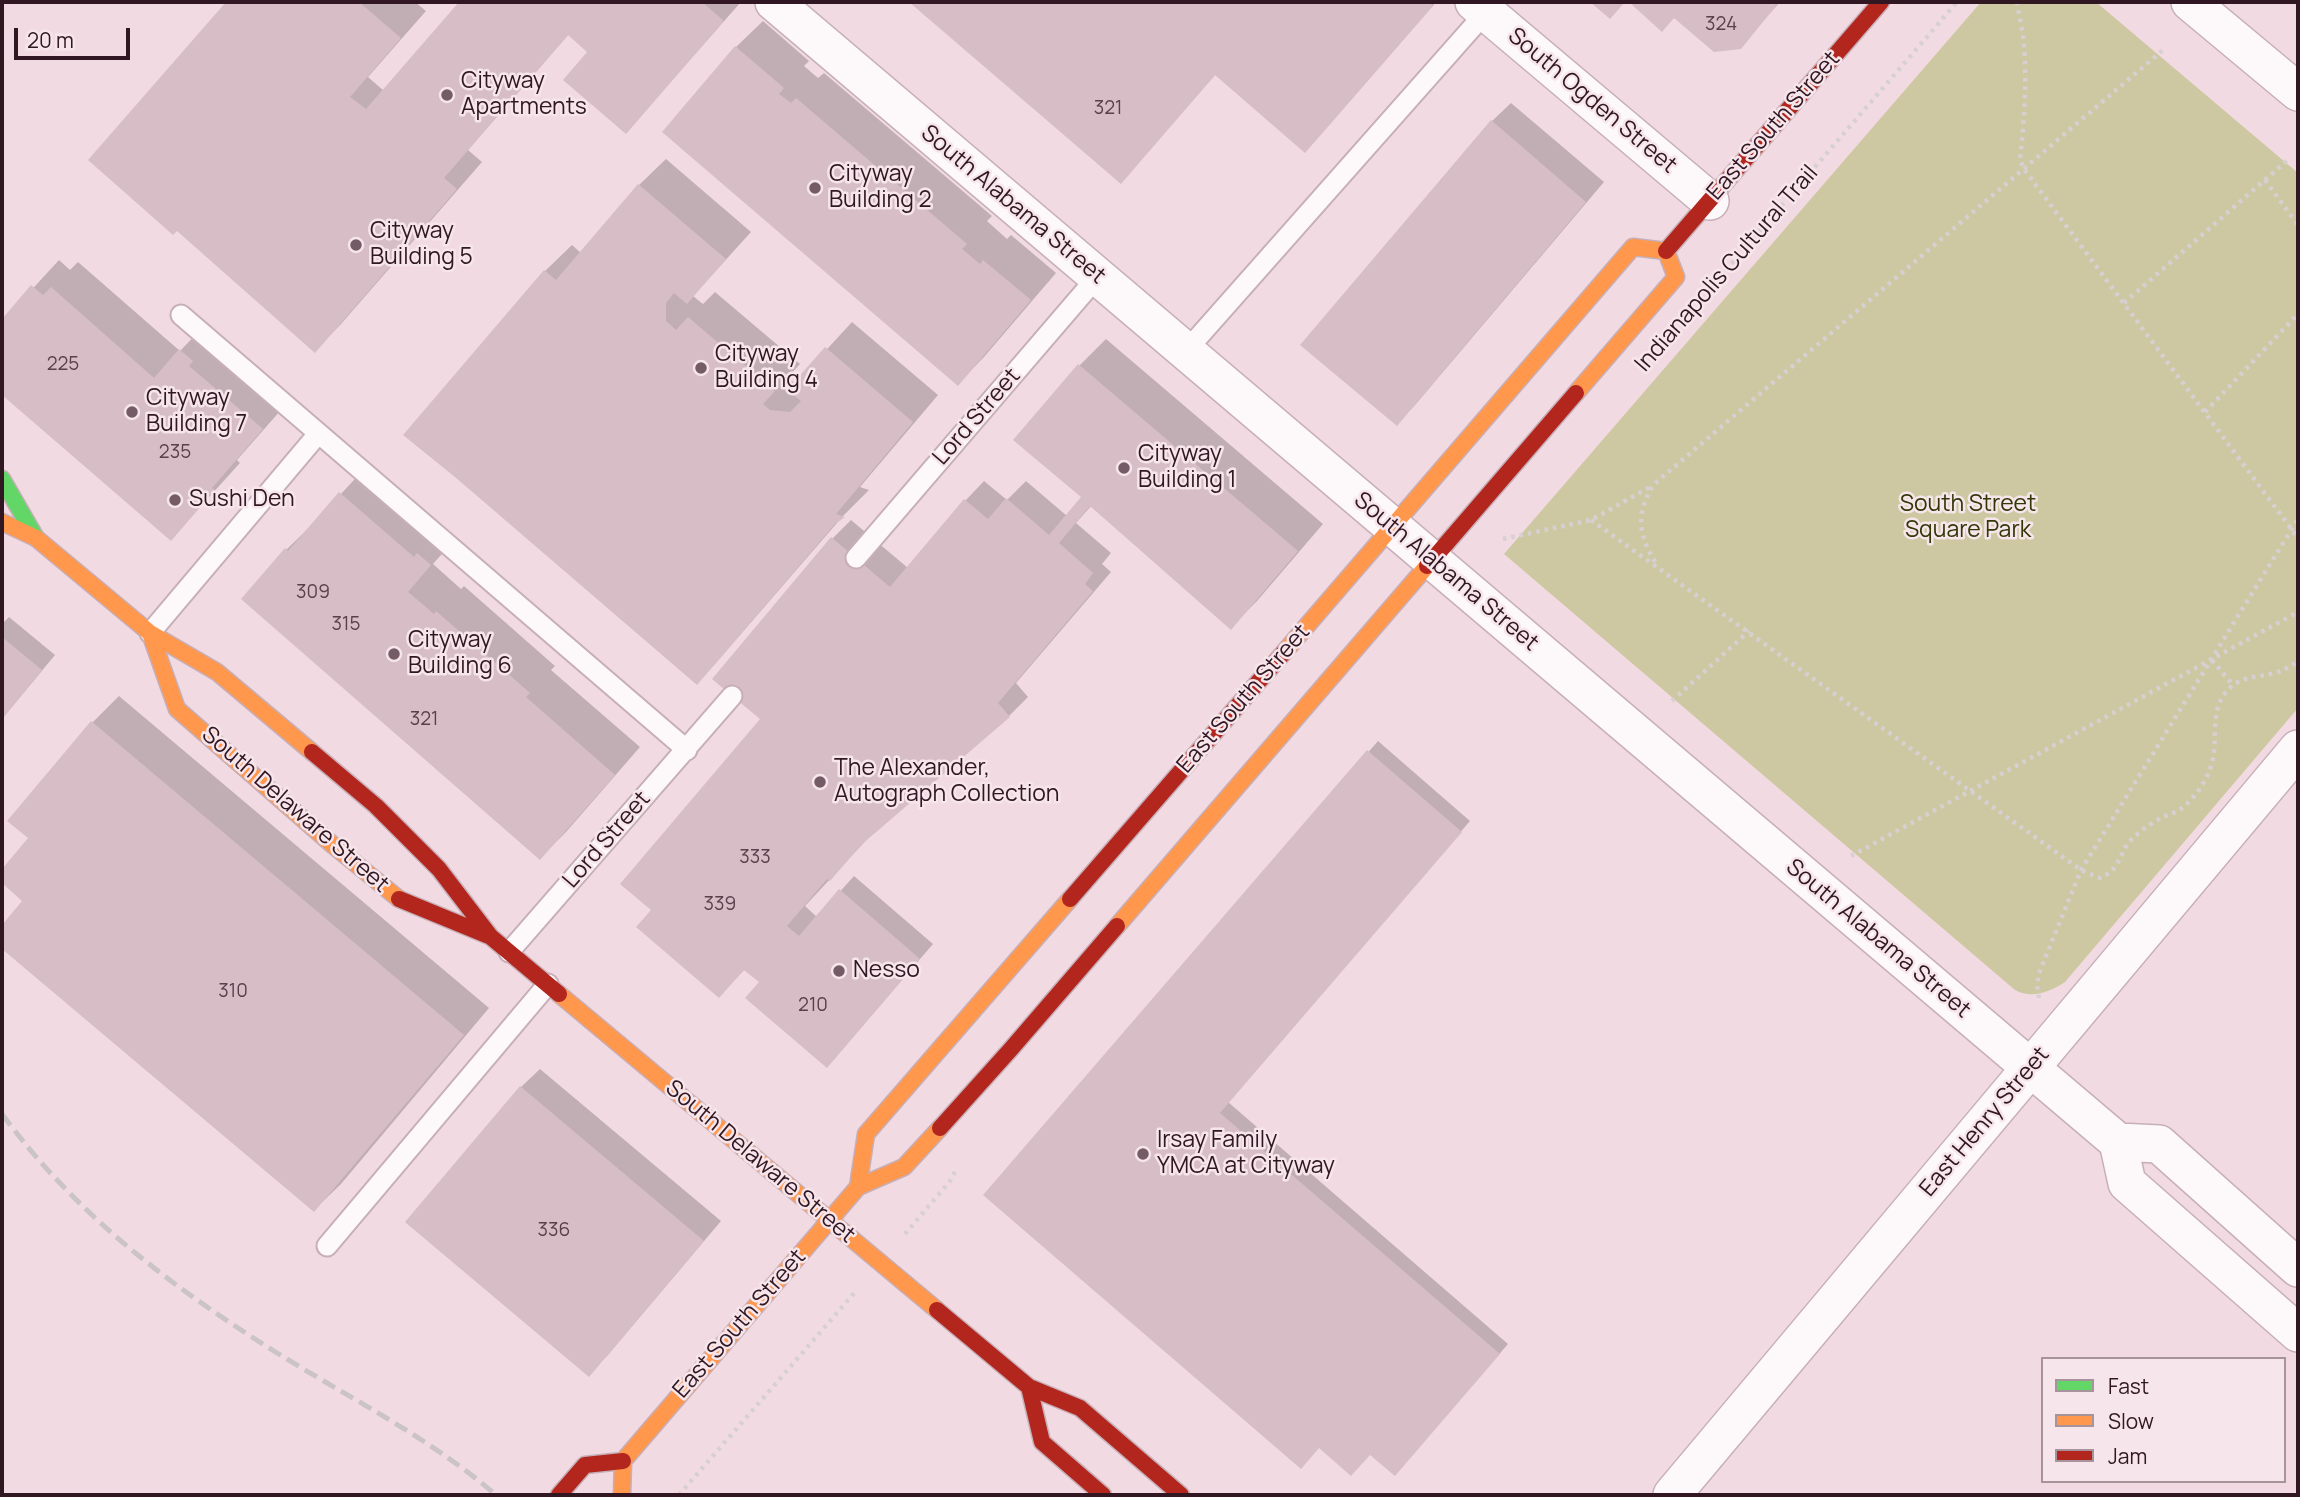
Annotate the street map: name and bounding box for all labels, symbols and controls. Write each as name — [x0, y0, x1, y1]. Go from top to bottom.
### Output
scale bar — [18, 14, 133, 58]
house number: 324 — [1705, 14, 1737, 36]
street label: South Ogden Street — [1502, 22, 1682, 180]
text: 20 m — [27, 26, 74, 54]
street label: East South Street — [1702, 46, 1846, 206]
place label: Cityway Apartments — [461, 68, 587, 122]
marker: Cityway Apartments — [439, 87, 455, 103]
house number: 321 — [1094, 98, 1122, 120]
street label: South Alabama Street — [915, 120, 1111, 290]
street label: Indianapolis Cultural Trail — [1630, 160, 1824, 378]
place label: Cityway Building 2 — [829, 161, 931, 215]
marker: Cityway Building 2 — [807, 180, 823, 196]
place label: Cityway Building 5 — [370, 218, 473, 272]
marker: Cityway Building 5 — [348, 237, 364, 253]
place label: Cityway Building 4 — [715, 341, 818, 395]
house number: 225 — [47, 354, 79, 376]
marker: Cityway Building 4 — [693, 360, 709, 376]
street label: Lord Street — [927, 363, 1027, 471]
place label: Cityway Building 7 — [146, 385, 247, 439]
marker: Cityway Building 7 — [124, 404, 140, 420]
place label: Cityway Building 1 — [1138, 441, 1236, 495]
house number: 235 — [159, 442, 191, 464]
marker: Cityway Building 1 — [1116, 460, 1132, 476]
place label: Sushi Den — [189, 486, 295, 514]
street label: South Alabama Street — [1348, 487, 1544, 657]
park label: South Street Square Park — [1900, 491, 2036, 545]
marker: Sushi Den — [167, 492, 183, 508]
house number: 309 — [296, 582, 330, 604]
house number: 315 — [332, 614, 360, 636]
street label: East South Street — [1172, 619, 1316, 779]
place label: Cityway Building 6 — [408, 627, 512, 681]
marker: Cityway Building 6 — [386, 646, 402, 662]
house number: 321 — [410, 709, 438, 731]
street label: South Delaware Street — [196, 721, 394, 899]
place label: The Alexander, Autograph Collection — [834, 755, 1060, 809]
marker: The Alexander, Autograph Collection — [812, 774, 828, 790]
street label: Lord Street — [557, 786, 657, 894]
house number: 333 — [739, 847, 771, 869]
street label: South Alabama Street — [1780, 854, 1976, 1024]
house number: 339 — [704, 894, 736, 916]
place label: Nesso — [853, 957, 920, 985]
marker: Nesso — [831, 963, 847, 979]
house number: 310 — [218, 981, 248, 1003]
house number: 210 — [798, 995, 828, 1017]
street label: East Henry Street — [1914, 1042, 2056, 1202]
street label: South Delaware Street — [660, 1075, 860, 1249]
place label: Irsay Family YMCA at Cityway — [1157, 1127, 1335, 1181]
marker: Irsay Family YMCA at Cityway — [1135, 1146, 1151, 1162]
house number: 336 — [538, 1220, 570, 1242]
street label: East South Street — [668, 1244, 812, 1404]
legend — [2041, 1357, 2286, 1483]
text: Fast — [2108, 1372, 2149, 1400]
text: Slow — [2108, 1407, 2154, 1435]
text: Jam — [2108, 1442, 2147, 1470]

